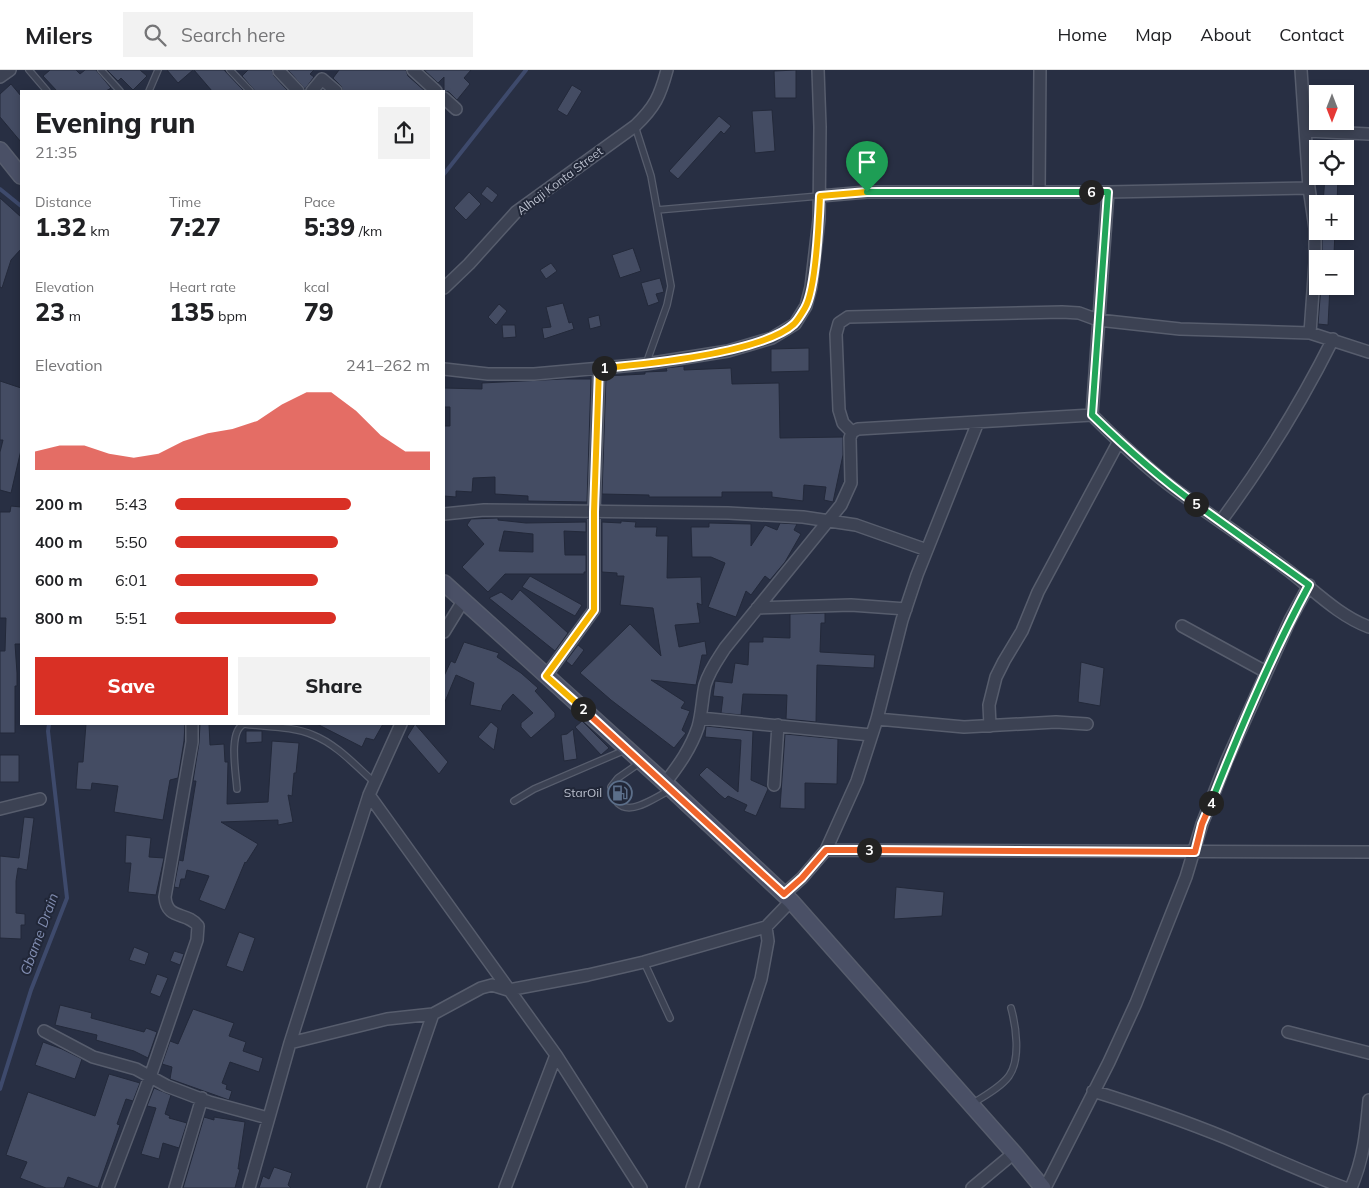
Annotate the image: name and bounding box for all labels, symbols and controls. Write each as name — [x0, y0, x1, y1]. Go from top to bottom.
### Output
search box — [123, 12, 473, 57]
text: Milers — [25, 20, 93, 50]
icon: search — [141, 21, 169, 49]
text: Search here — [181, 23, 285, 47]
text: Home — [1057, 23, 1107, 46]
text: Map — [1135, 23, 1172, 46]
text: About — [1200, 23, 1251, 46]
text: Contact — [1279, 23, 1344, 46]
north arrow — [1309, 85, 1354, 130]
map controls — [1309, 85, 1354, 295]
text: Evening run — [35, 105, 195, 140]
button: share — [378, 107, 430, 159]
button: locate — [1309, 140, 1354, 185]
pin — [846, 141, 888, 192]
text: 21:35 — [35, 142, 77, 162]
street label: Alhaji Konta Street — [514, 143, 606, 218]
icon: arrive — [853, 148, 881, 176]
pin: 6 — [1078, 180, 1104, 204]
text: 6 — [1087, 183, 1096, 201]
text: Distance — [35, 193, 92, 211]
text: Time — [169, 193, 201, 211]
text: Pace — [304, 193, 335, 211]
button: + — [1309, 195, 1354, 240]
text: 1.32 — [35, 211, 87, 242]
text: 7:27 — [169, 211, 221, 242]
text: 5:39 — [304, 211, 355, 242]
text: km — [87, 222, 110, 240]
text: /km — [355, 222, 382, 240]
button: − — [1309, 250, 1354, 295]
text: Elevation — [35, 278, 94, 296]
text: Heart rate — [169, 278, 236, 296]
text: kcal — [304, 278, 329, 296]
text: 23 — [35, 296, 65, 327]
text: 135 — [169, 296, 214, 327]
text: 79 — [304, 296, 334, 327]
text: m — [65, 307, 81, 325]
text: bpm — [214, 307, 247, 325]
text: Elevation — [35, 355, 103, 375]
text: 241–262 m — [346, 355, 430, 375]
pin: 1 — [592, 356, 616, 380]
text: 1 — [600, 359, 609, 377]
pin: 5 — [1184, 492, 1208, 516]
text: 200 m — [35, 494, 83, 514]
text: 5:43 — [115, 494, 147, 514]
text: 5 — [1192, 495, 1201, 513]
text: 400 m — [35, 532, 83, 552]
text: 5:50 — [115, 532, 147, 552]
text: 600 m — [35, 570, 83, 590]
text: 6:01 — [115, 570, 147, 590]
text: 800 m — [35, 608, 83, 628]
text: 5:51 — [115, 608, 147, 628]
button: Save — [35, 657, 228, 715]
button: Share — [238, 657, 430, 715]
pin: 2 — [570, 696, 596, 722]
text: 2 — [579, 700, 588, 718]
fuel station icon: StarOil — [607, 780, 633, 806]
place label: StarOil — [564, 785, 602, 800]
pin: 4 — [1198, 790, 1224, 816]
text: 4 — [1207, 794, 1216, 812]
pin: 3 — [856, 838, 882, 862]
text: 3 — [865, 841, 874, 859]
water label: Gbame Drain — [16, 891, 62, 977]

